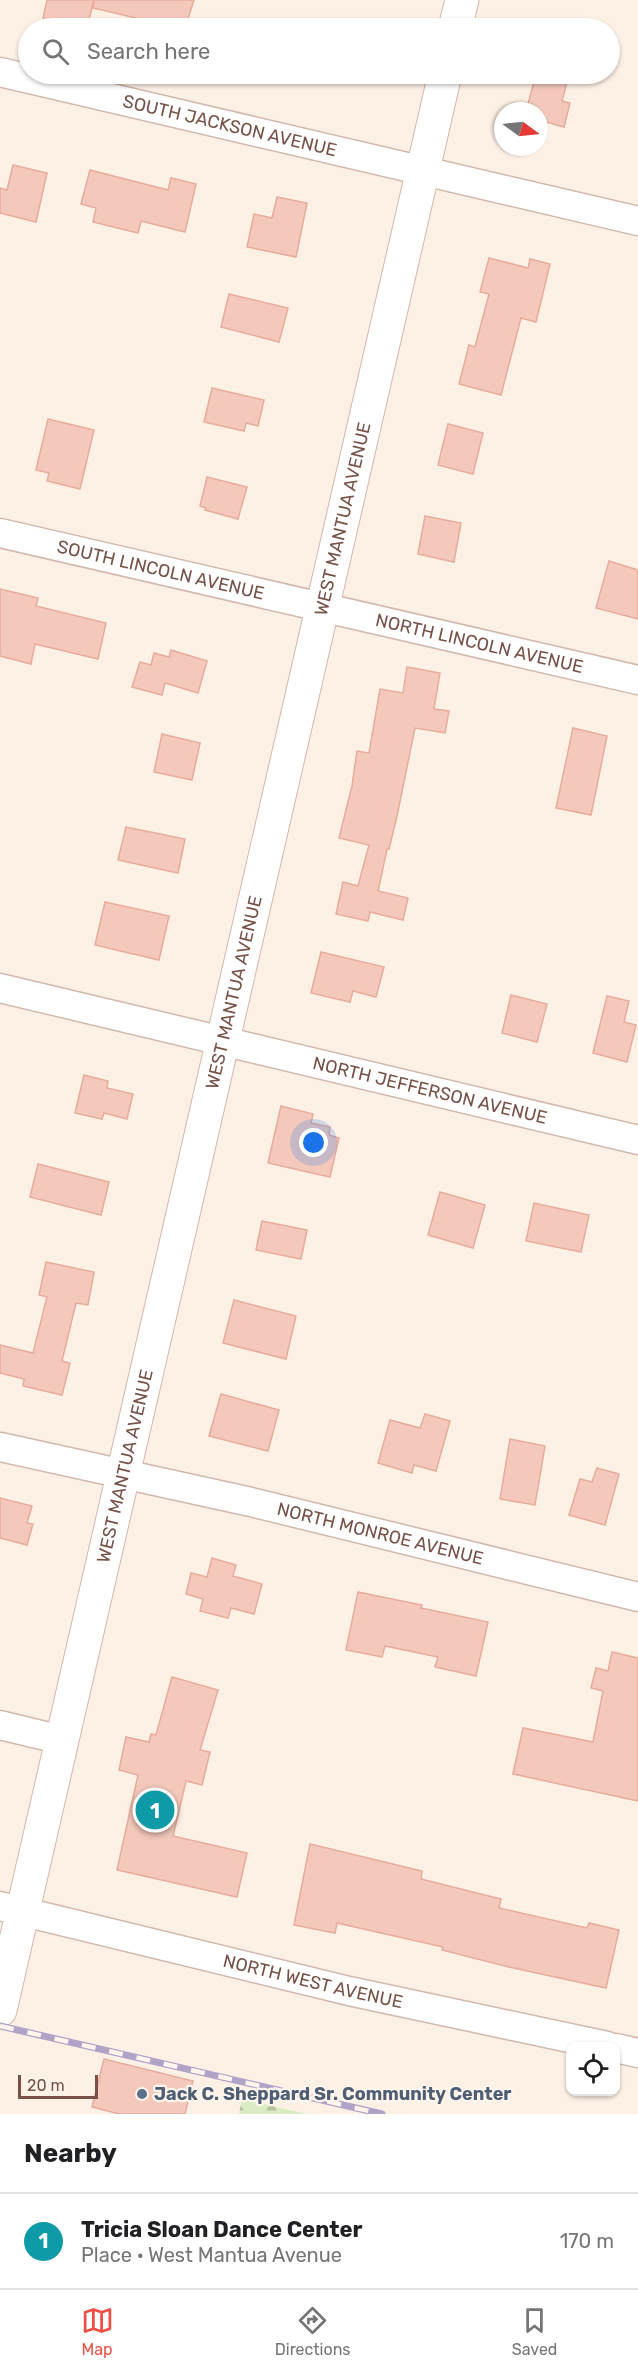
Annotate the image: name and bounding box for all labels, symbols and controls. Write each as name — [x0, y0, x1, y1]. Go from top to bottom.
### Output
search box — [18, 18, 620, 84]
icon: search — [39, 35, 72, 68]
text: Search here — [87, 38, 210, 65]
street label: SOUTH JACKSON AVENUE — [121, 90, 339, 161]
north arrow — [494, 102, 548, 156]
street label: WEST MANTUA AVENUE — [310, 420, 376, 618]
street label: SOUTH LINCOLN AVENUE — [55, 536, 267, 605]
street label: NORTH LINCOLN AVENUE — [373, 609, 585, 678]
street label: WEST MANTUA AVENUE — [201, 894, 267, 1091]
street label: NORTH JEFFERSON AVENUE — [311, 1052, 549, 1129]
your location — [299, 1128, 328, 1157]
street label: WEST MANTUA AVENUE — [92, 1367, 158, 1565]
street label: NORTH MONROE AVENUE — [275, 1498, 486, 1570]
pin: 1 — [136, 1788, 174, 1832]
street label: NORTH WEST AVENUE — [221, 1950, 405, 2013]
map controls — [566, 2042, 620, 2096]
button: locate — [566, 2042, 620, 2096]
scale bar — [18, 2072, 98, 2100]
text: 20 m — [27, 2076, 65, 2095]
place label: Jack C. Sheppard Sr. Community Center — [154, 2083, 512, 2105]
marker: Jack C. Sheppard Sr. Community Center — [135, 2087, 149, 2101]
text: Nearby — [24, 2138, 117, 2169]
text: Tricia Sloan Dance Center — [81, 2216, 363, 2243]
text: 1 — [39, 2229, 48, 2253]
text: 170 m — [560, 2229, 614, 2253]
text: Place · West Mantua Avenue — [81, 2243, 342, 2267]
tab: Map — [81, 2304, 114, 2359]
tab: Directions — [275, 2304, 351, 2359]
tab: Saved — [512, 2304, 557, 2359]

